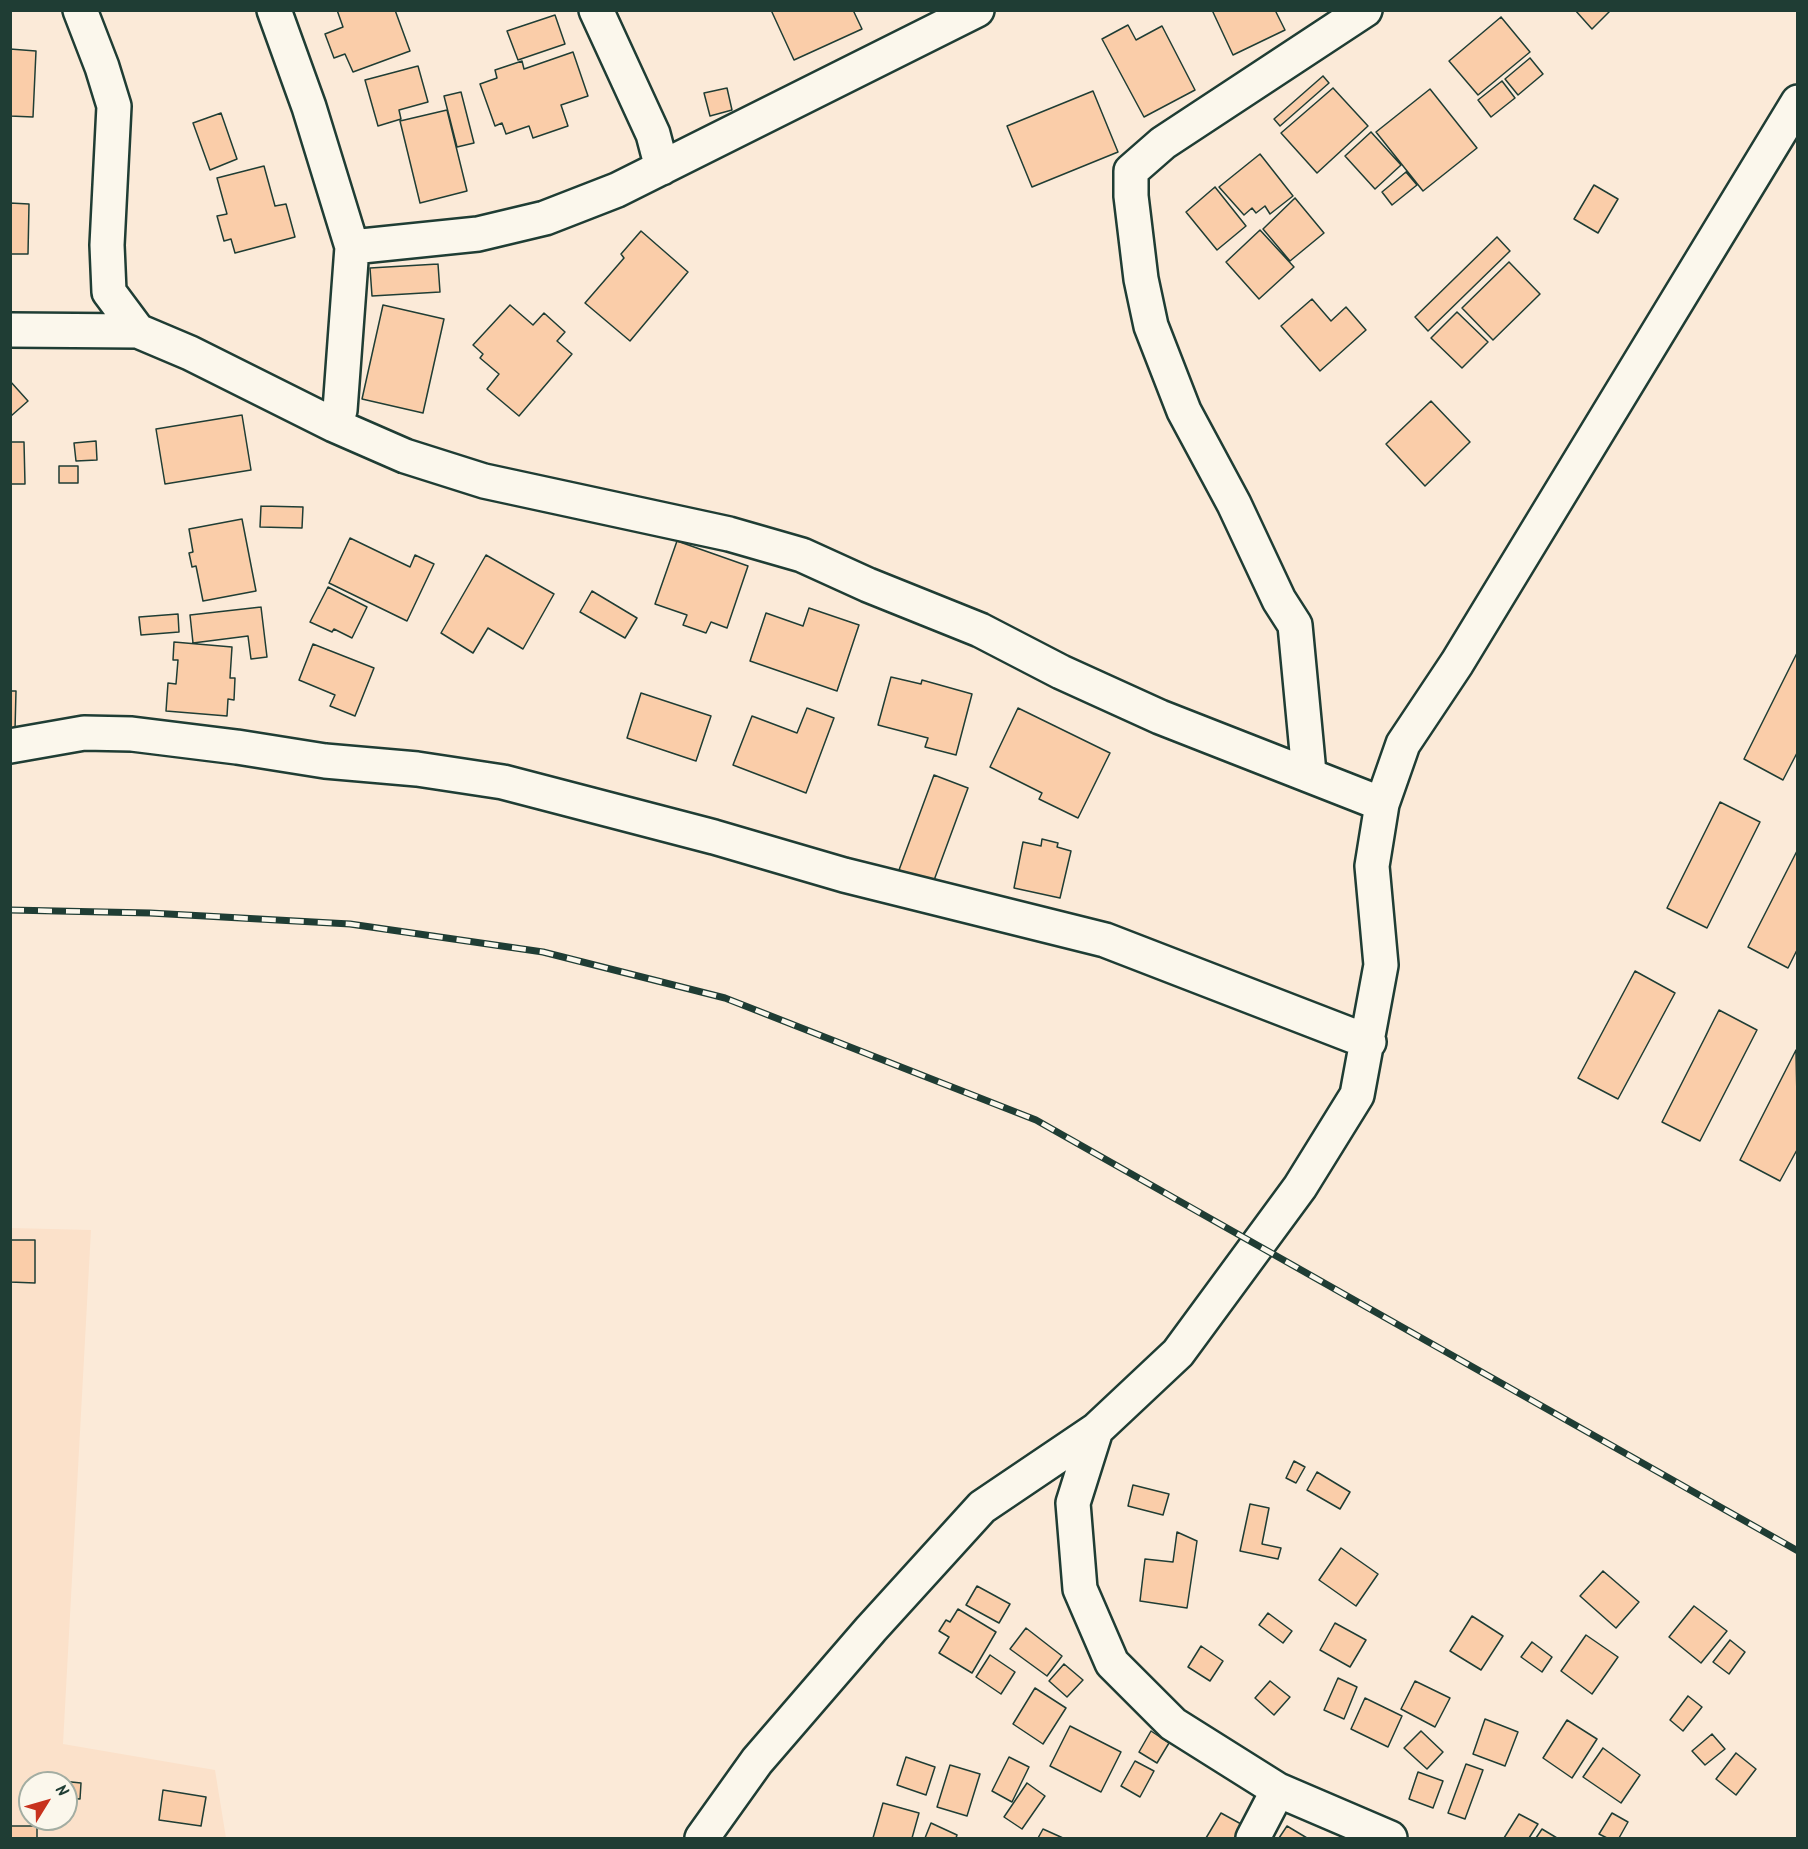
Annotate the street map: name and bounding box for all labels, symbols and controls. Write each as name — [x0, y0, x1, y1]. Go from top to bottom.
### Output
north arrow — [18, 1771, 78, 1831]
text: N — [48, 1780, 74, 1803]

